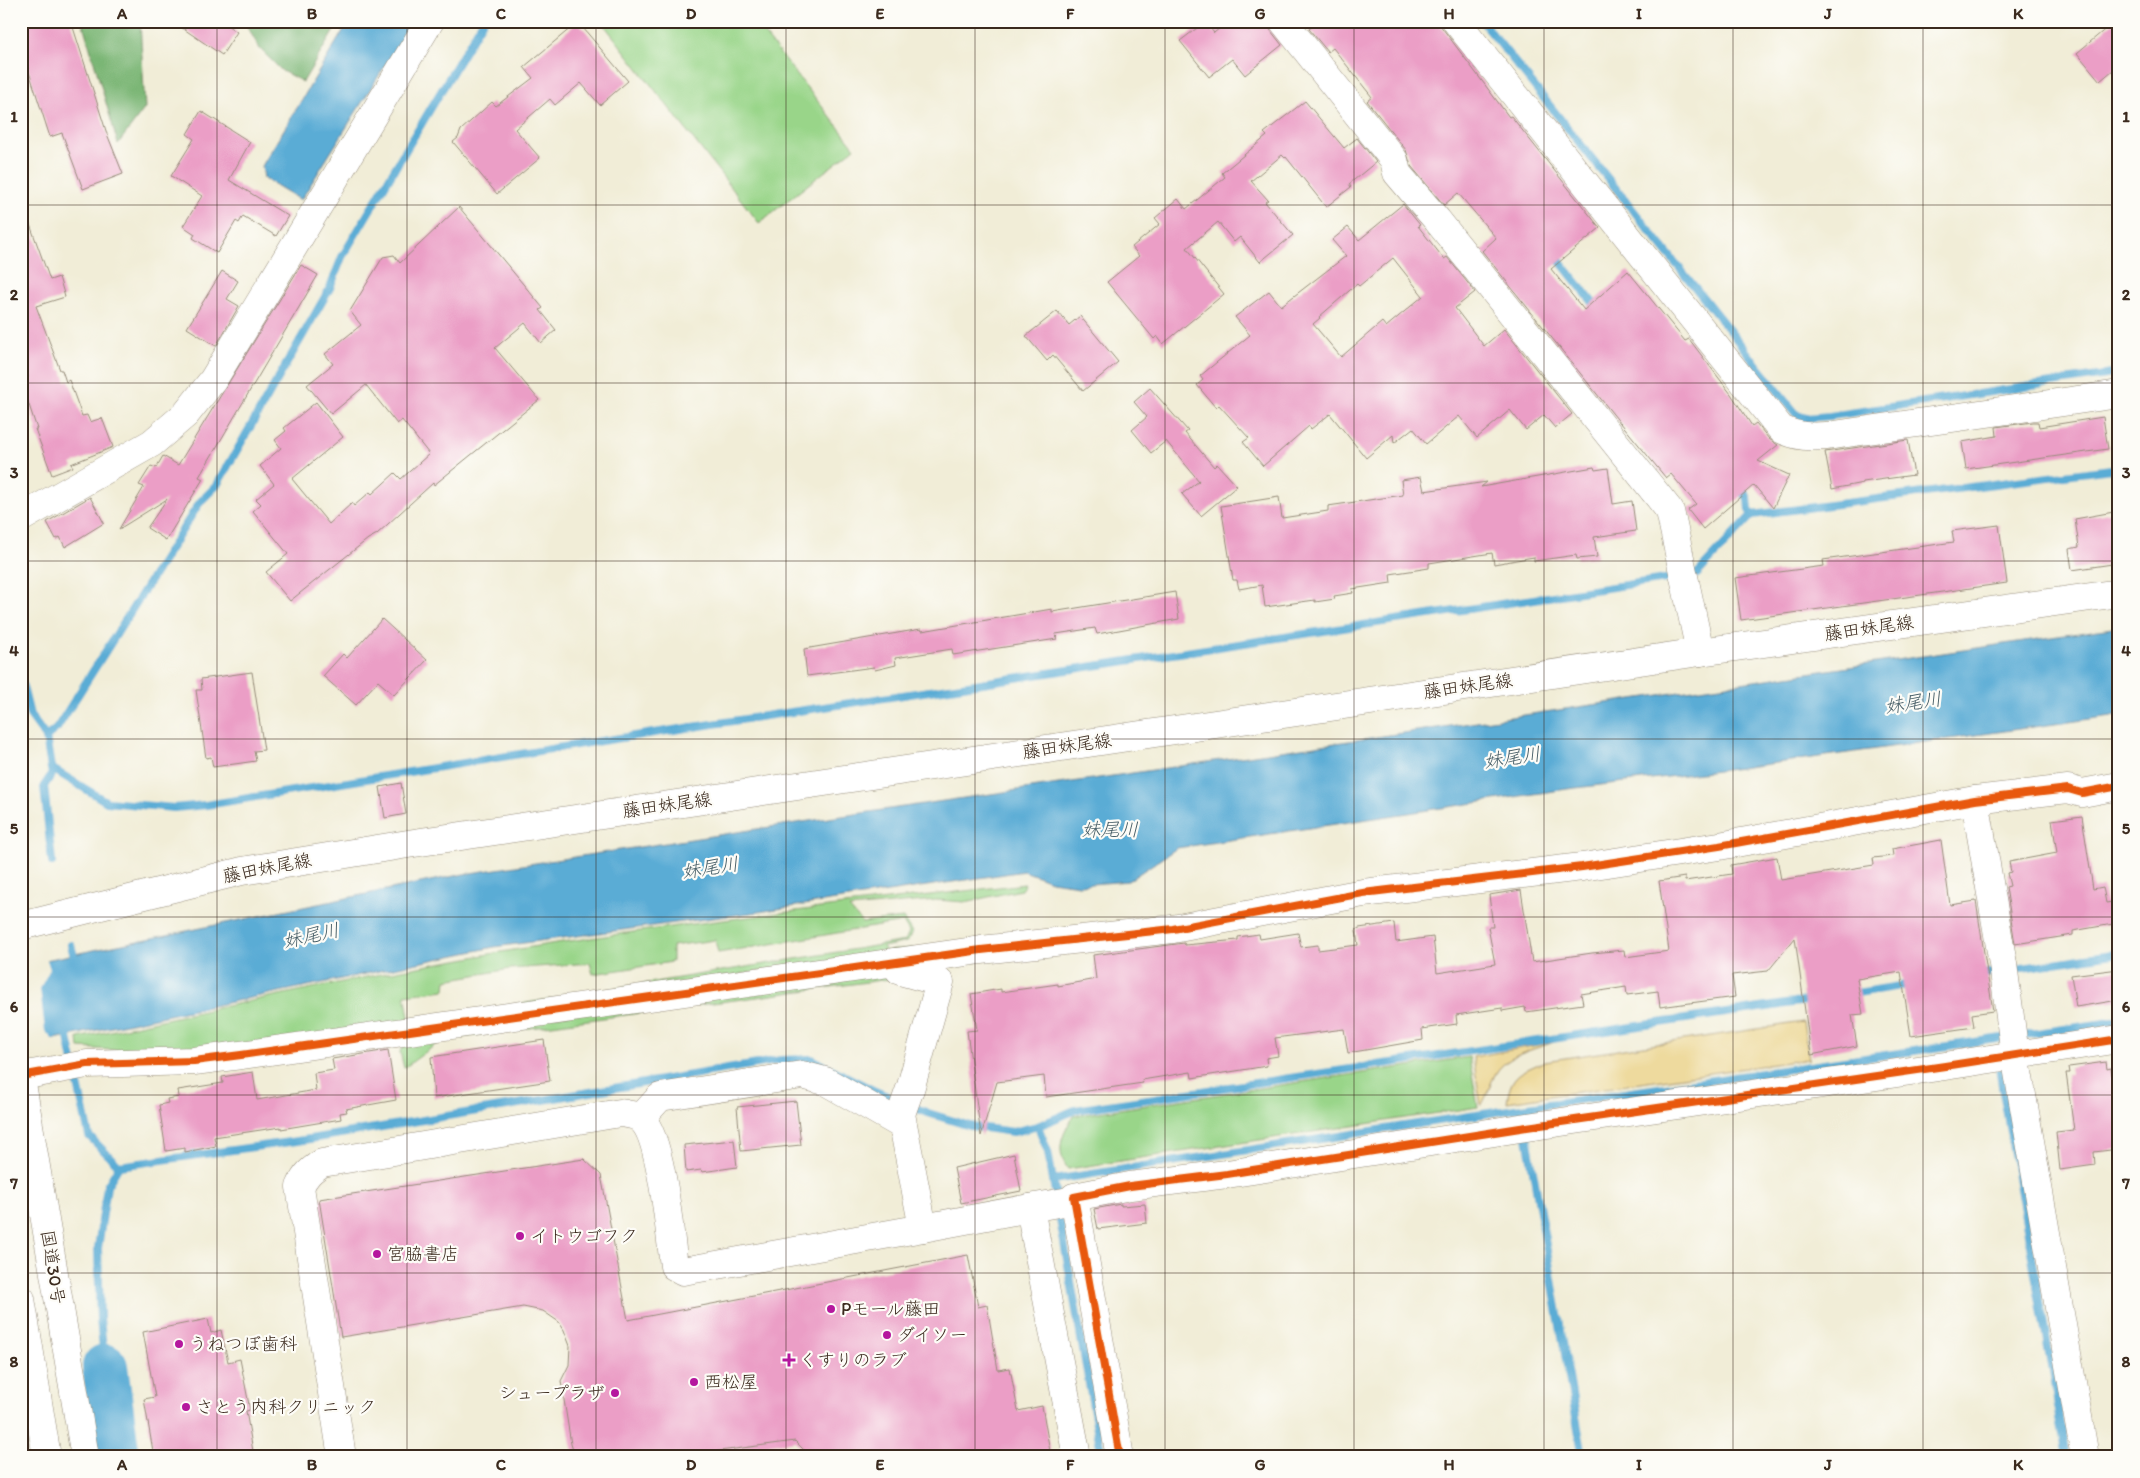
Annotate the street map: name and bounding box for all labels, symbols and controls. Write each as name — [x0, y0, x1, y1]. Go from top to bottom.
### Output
text: A — [116, 4, 128, 23]
text: B — [307, 4, 318, 23]
text: C — [496, 4, 507, 23]
text: D — [686, 4, 697, 23]
text: E — [876, 4, 885, 23]
text: F — [1066, 4, 1075, 23]
text: G — [1254, 4, 1266, 23]
text: H — [1443, 4, 1455, 23]
text: I — [1636, 4, 1642, 23]
text: J — [1823, 4, 1832, 23]
text: K — [2013, 4, 2024, 23]
text: 1 — [10, 107, 18, 126]
text: 1 — [2122, 107, 2130, 126]
text: 2 — [10, 285, 19, 304]
text: 2 — [2122, 285, 2131, 304]
text: 3 — [10, 463, 19, 482]
text: 3 — [2122, 463, 2131, 482]
street label: 藤田妹尾線 — [1823, 611, 1915, 645]
text: 4 — [9, 641, 19, 660]
text: 4 — [2121, 641, 2131, 660]
street label: 藤田妹尾線 — [1422, 669, 1514, 703]
water label: 妹尾川 — [1883, 687, 1943, 718]
street label: 藤田妹尾線 — [1021, 729, 1113, 763]
water label: 妹尾川 — [1482, 742, 1542, 773]
street label: 藤田妹尾線 — [621, 788, 713, 822]
water label: 妹尾川 — [1081, 818, 1139, 841]
text: 5 — [10, 819, 19, 838]
text: 5 — [2122, 819, 2131, 838]
street label: 藤田妹尾線 — [221, 849, 313, 887]
water label: 妹尾川 — [680, 852, 740, 883]
water label: 妹尾川 — [281, 918, 341, 953]
text: 6 — [10, 997, 19, 1016]
text: 6 — [2122, 997, 2131, 1016]
text: 7 — [9, 1174, 18, 1193]
text: 7 — [2121, 1174, 2130, 1193]
place label: イトウゴフク — [530, 1225, 638, 1247]
street label: 国道30号 — [36, 1228, 70, 1306]
marker: イトウゴフク — [514, 1230, 526, 1242]
place label: 宮脇書店 — [387, 1243, 459, 1265]
marker: 宮脇書店 — [371, 1248, 383, 1260]
place label: Pモール藤田 — [841, 1298, 940, 1320]
marker: Pモール藤田 — [825, 1303, 837, 1315]
place label: ダイソー — [897, 1324, 967, 1346]
marker: ダイソー — [881, 1329, 893, 1341]
place label: うねつぼ歯科 — [189, 1333, 297, 1355]
marker: うねつぼ歯科 — [173, 1338, 185, 1350]
place label: くすりのラブ — [799, 1349, 907, 1371]
text: 8 — [10, 1352, 19, 1371]
text: 8 — [2122, 1352, 2131, 1371]
marker: くすりのラブ — [783, 1354, 795, 1366]
place label: 西松屋 — [704, 1371, 758, 1393]
marker: 西松屋 — [688, 1376, 700, 1388]
place label: シュープラザ — [499, 1382, 605, 1404]
marker: シュープラザ — [609, 1387, 621, 1399]
place label: さとう内科クリニック — [196, 1396, 376, 1418]
marker: さとう内科クリニック — [180, 1401, 192, 1413]
text: A — [116, 1455, 128, 1474]
text: B — [307, 1455, 318, 1474]
text: C — [496, 1455, 507, 1474]
text: D — [686, 1455, 697, 1474]
text: E — [876, 1455, 885, 1474]
text: F — [1066, 1455, 1075, 1474]
text: G — [1254, 1455, 1266, 1474]
text: H — [1443, 1455, 1455, 1474]
text: I — [1636, 1455, 1642, 1474]
text: J — [1823, 1455, 1832, 1474]
text: K — [2013, 1455, 2024, 1474]

